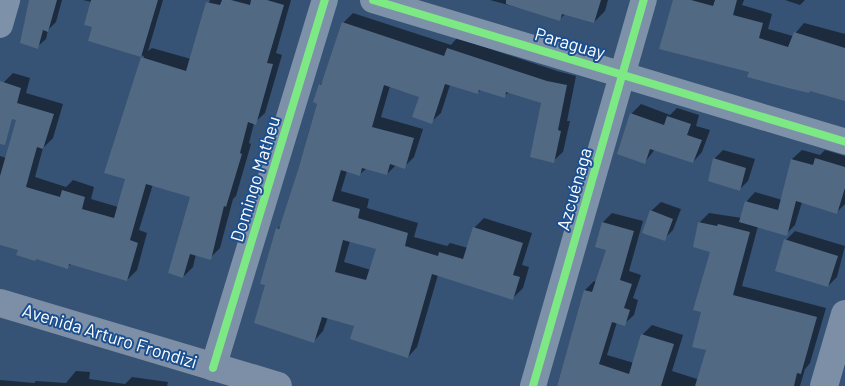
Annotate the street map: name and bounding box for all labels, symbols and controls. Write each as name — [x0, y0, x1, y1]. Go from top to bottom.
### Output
street label: Paraguay — [532, 23, 608, 63]
street label: Domingo Matheu — [226, 113, 284, 245]
street label: Azcuénaga — [552, 145, 596, 233]
street label: Avenida Arturo Frondizi — [20, 299, 200, 373]

